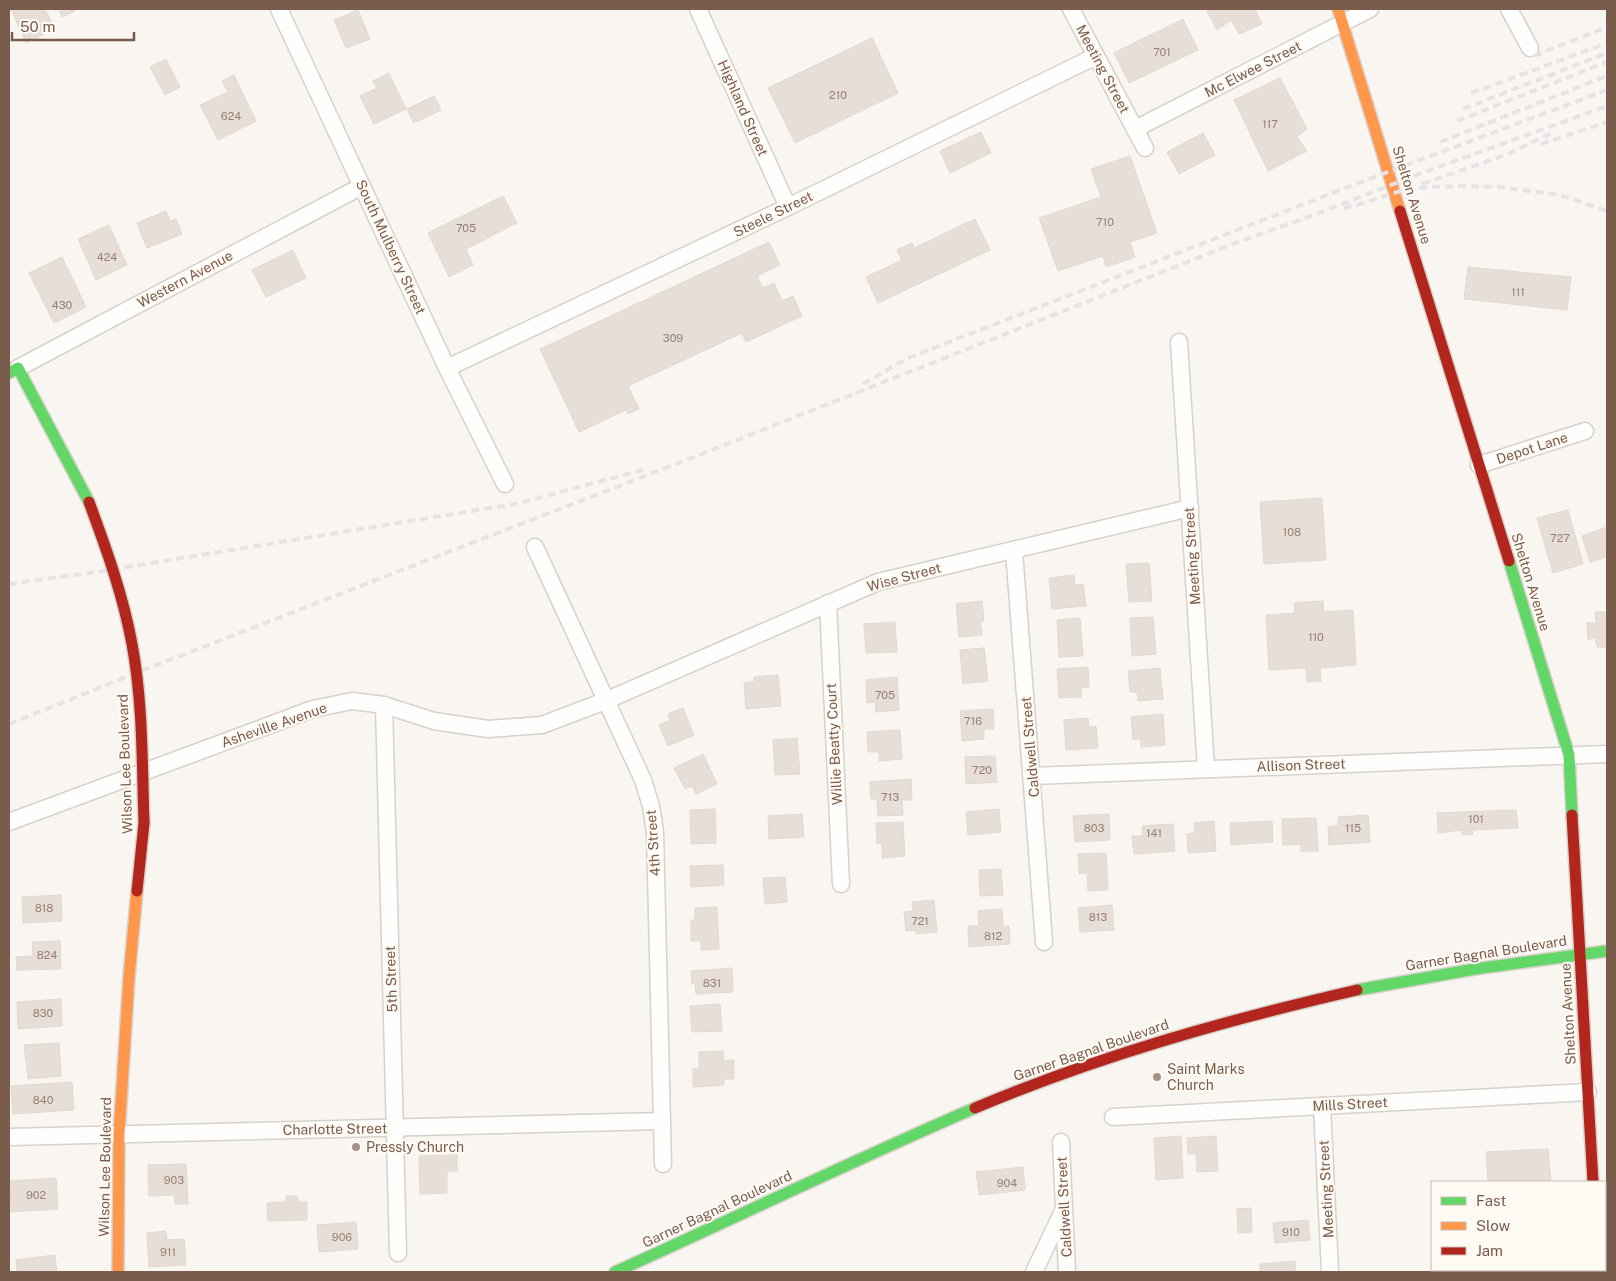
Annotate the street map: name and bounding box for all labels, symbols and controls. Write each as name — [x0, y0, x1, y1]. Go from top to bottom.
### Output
scale bar — [12, 10, 135, 42]
text: 50 m — [20, 18, 55, 35]
street label: Meeting Street — [1073, 22, 1133, 116]
street label: Mc Elwee Street — [1202, 38, 1304, 100]
house number: 701 — [1153, 46, 1171, 58]
street label: Highland Street — [715, 57, 771, 159]
house number: 210 — [829, 89, 847, 101]
house number: 624 — [221, 110, 241, 122]
house number: 117 — [1262, 118, 1278, 130]
street label: Shelton Avenue — [1389, 144, 1435, 246]
street label: South Mulberry Street — [353, 177, 429, 317]
street label: Steele Street — [731, 188, 815, 240]
house number: 710 — [1096, 216, 1114, 228]
house number: 705 — [456, 222, 476, 234]
street label: Western Avenue — [135, 247, 236, 311]
house number: 424 — [97, 251, 117, 263]
house number: 111 — [1511, 286, 1525, 298]
house number: 430 — [52, 299, 73, 311]
house number: 309 — [663, 332, 683, 344]
street label: Depot Lane — [1494, 429, 1570, 467]
street label: Meeting Street — [1181, 507, 1203, 605]
house number: 108 — [1283, 526, 1301, 538]
street label: Shelton Avenue — [1508, 531, 1554, 633]
house number: 727 — [1550, 532, 1570, 544]
street label: Wise Street — [865, 559, 943, 595]
house number: 110 — [1308, 631, 1324, 643]
street label: Willie Beatty Court — [823, 683, 845, 805]
house number: 705 — [875, 689, 895, 701]
street label: Wilson Lee Boulevard — [115, 694, 135, 834]
street label: Caldwell Street — [1018, 696, 1042, 798]
street label: Asheville Avenue — [219, 699, 329, 751]
house number: 716 — [964, 715, 982, 727]
street label: Allison Street — [1256, 755, 1346, 775]
house number: 720 — [972, 764, 992, 776]
house number: 713 — [881, 791, 899, 803]
street label: 4th Street — [643, 809, 663, 877]
house number: 101 — [1468, 813, 1484, 825]
house number: 803 — [1084, 822, 1104, 834]
house number: 115 — [1345, 822, 1361, 834]
house number: 141 — [1146, 827, 1162, 839]
house number: 818 — [35, 902, 53, 914]
house number: 813 — [1089, 911, 1107, 923]
house number: 721 — [911, 915, 929, 927]
house number: 812 — [984, 930, 1003, 942]
street label: Garner Bagnal Boulevard — [1404, 932, 1568, 974]
street label: 5th Street — [382, 945, 400, 1013]
house number: 824 — [37, 949, 57, 961]
street label: Shelton Avenue — [1557, 963, 1579, 1065]
house number: 831 — [703, 977, 721, 989]
house number: 830 — [33, 1007, 54, 1019]
street label: Garner Bagnal Boulevard — [1011, 1016, 1171, 1084]
place label: Saint Marks Church — [1167, 1061, 1245, 1093]
marker: Saint Marks Church — [1151, 1071, 1163, 1083]
house number: 840 — [33, 1094, 54, 1106]
street label: Mills Street — [1312, 1094, 1388, 1114]
street label: Wilson Lee Boulevard — [96, 1097, 114, 1237]
street label: Charlotte Street — [283, 1120, 387, 1138]
place label: Pressly Church — [366, 1139, 464, 1155]
street label: Meeting Street — [1315, 1140, 1337, 1238]
marker: Pressly Church — [350, 1141, 362, 1153]
street label: Caldwell Street — [1053, 1156, 1075, 1258]
street label: Garner Bagnal Boulevard — [640, 1167, 794, 1251]
house number: 903 — [164, 1174, 184, 1186]
house number: 904 — [997, 1177, 1017, 1189]
legend — [1431, 1181, 1606, 1271]
house number: 902 — [26, 1189, 46, 1201]
text: Fast — [1476, 1192, 1506, 1209]
text: Slow — [1476, 1217, 1511, 1234]
house number: 910 — [1282, 1226, 1300, 1238]
house number: 906 — [332, 1231, 352, 1243]
text: Jam — [1476, 1242, 1503, 1259]
house number: 911 — [160, 1246, 176, 1258]

